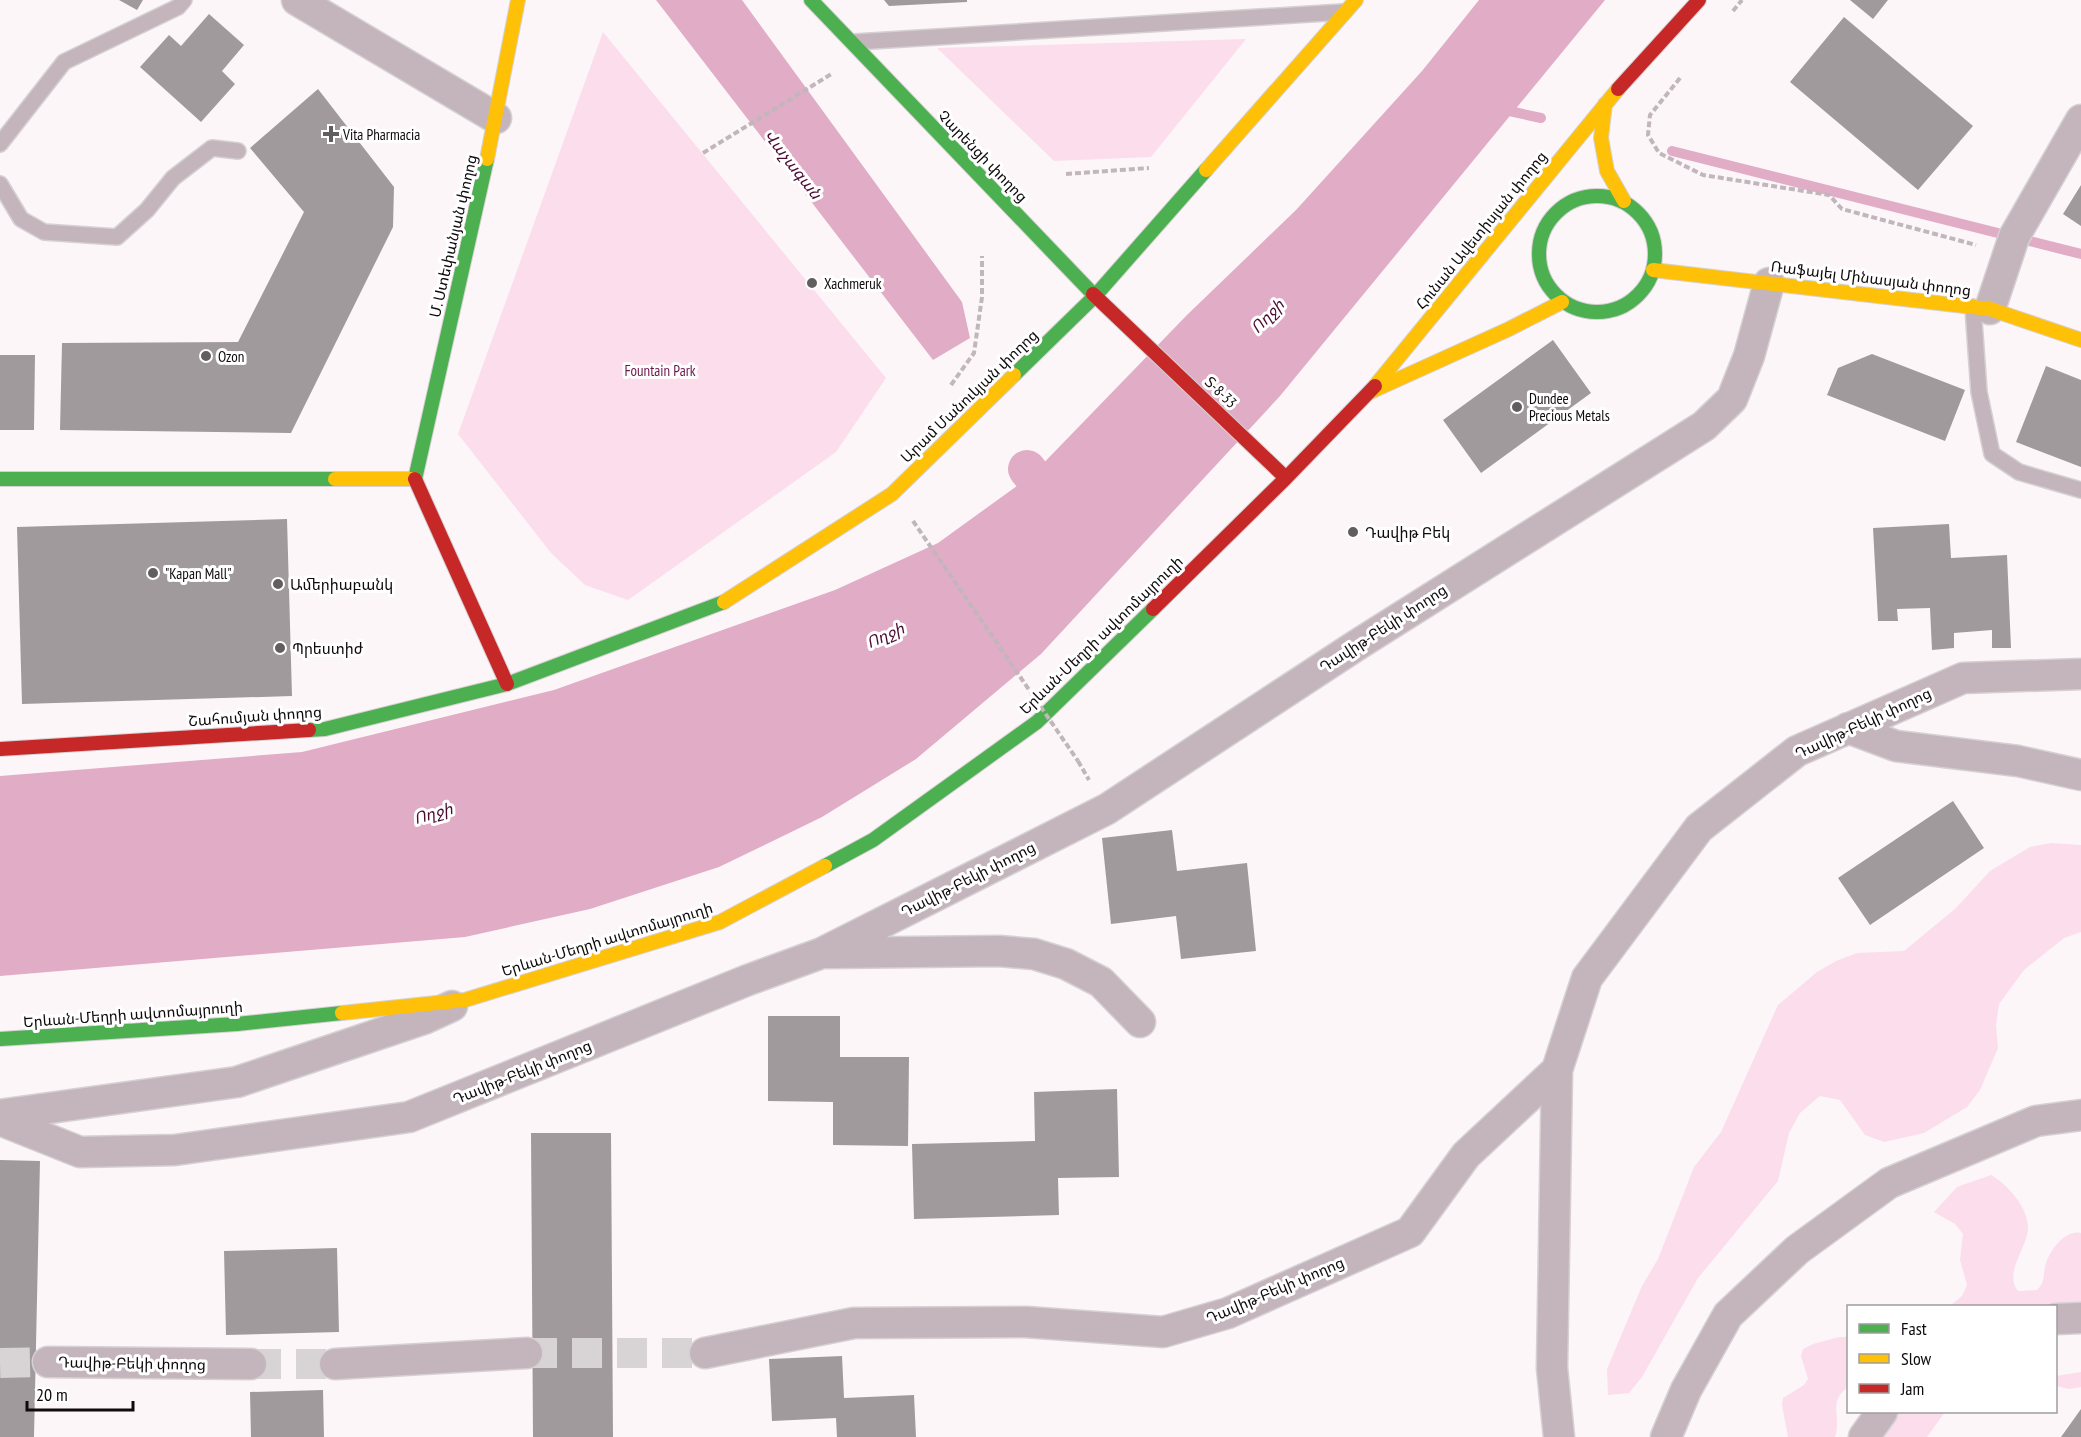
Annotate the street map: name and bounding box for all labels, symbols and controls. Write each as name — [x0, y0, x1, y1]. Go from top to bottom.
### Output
street label: Չարենցի փողոց — [934, 106, 1032, 206]
place label: Vita Pharmacia — [342, 125, 420, 144]
water label: Վաչագան — [760, 125, 827, 204]
marker: Vita Pharmacia — [324, 127, 338, 141]
street label: Հունան Ավետիսյան փողոց — [1411, 147, 1551, 313]
street label: Մ. Ստեփանյան փողոց — [425, 153, 481, 319]
street label: Ռաֆայել Մինասյան փողոց — [1770, 256, 1972, 300]
place label: Xachmeruk — [824, 274, 882, 293]
marker: Xachmeruk — [805, 276, 819, 290]
water label: Ողջի — [1246, 295, 1288, 337]
street label: Արամ Մանուկյան փողոց — [896, 325, 1042, 467]
place label: Ozon — [218, 347, 244, 366]
marker: Ozon — [199, 349, 213, 363]
park label: Fountain Park — [624, 361, 696, 380]
street label: Տ-8-33 — [1201, 372, 1241, 412]
place label: Dundee Precious Metals — [1529, 389, 1610, 425]
marker: Dundee Precious Metals — [1510, 400, 1524, 414]
place label: Դավիթ Բեկ — [1365, 523, 1450, 542]
marker: Դավիթ Բեկ — [1346, 525, 1360, 539]
street label: Երևան-Մեղրի ավտոմայրուղի — [1015, 552, 1187, 718]
place label: "Kapan Mall" — [165, 564, 232, 583]
marker: "Kapan Mall" — [146, 566, 160, 580]
place label: Ամերիաբանկ — [290, 575, 393, 594]
marker: Ամերիաբանկ — [271, 577, 285, 591]
street label: Դավիթ-Բեկի փողոց — [1316, 580, 1450, 676]
water label: Ողջի — [863, 618, 908, 652]
place label: Պրեստիժ — [292, 639, 364, 658]
marker: Պրեստիժ — [273, 641, 287, 655]
street label: Դավիթ-Բեկի փողոց — [1792, 683, 1934, 763]
street label: Շահումյան փողոց — [187, 702, 323, 730]
water label: Ողջի — [411, 798, 455, 828]
street label: Դավիթ-Բեկի փողոց — [898, 837, 1038, 921]
street label: Երևան-Մեղրի ավտոմայրուղի — [499, 898, 715, 980]
street label: Երևան-Մեղրի ավտոմայրուղի — [23, 997, 243, 1031]
street label: Դավիթ-Բեկի փողոց — [450, 1035, 594, 1109]
street label: Դավիթ-Բեկի փողոց — [1203, 1252, 1347, 1328]
legend — [1847, 1305, 2057, 1413]
text: Fast — [1901, 1317, 1927, 1340]
text: Slow — [1901, 1347, 1932, 1370]
street label: Դավիթ-Բեկի փողոց — [58, 1352, 206, 1374]
scale bar — [27, 1374, 134, 1412]
text: Jam — [1900, 1377, 1924, 1400]
text: 20 m — [36, 1383, 68, 1406]

